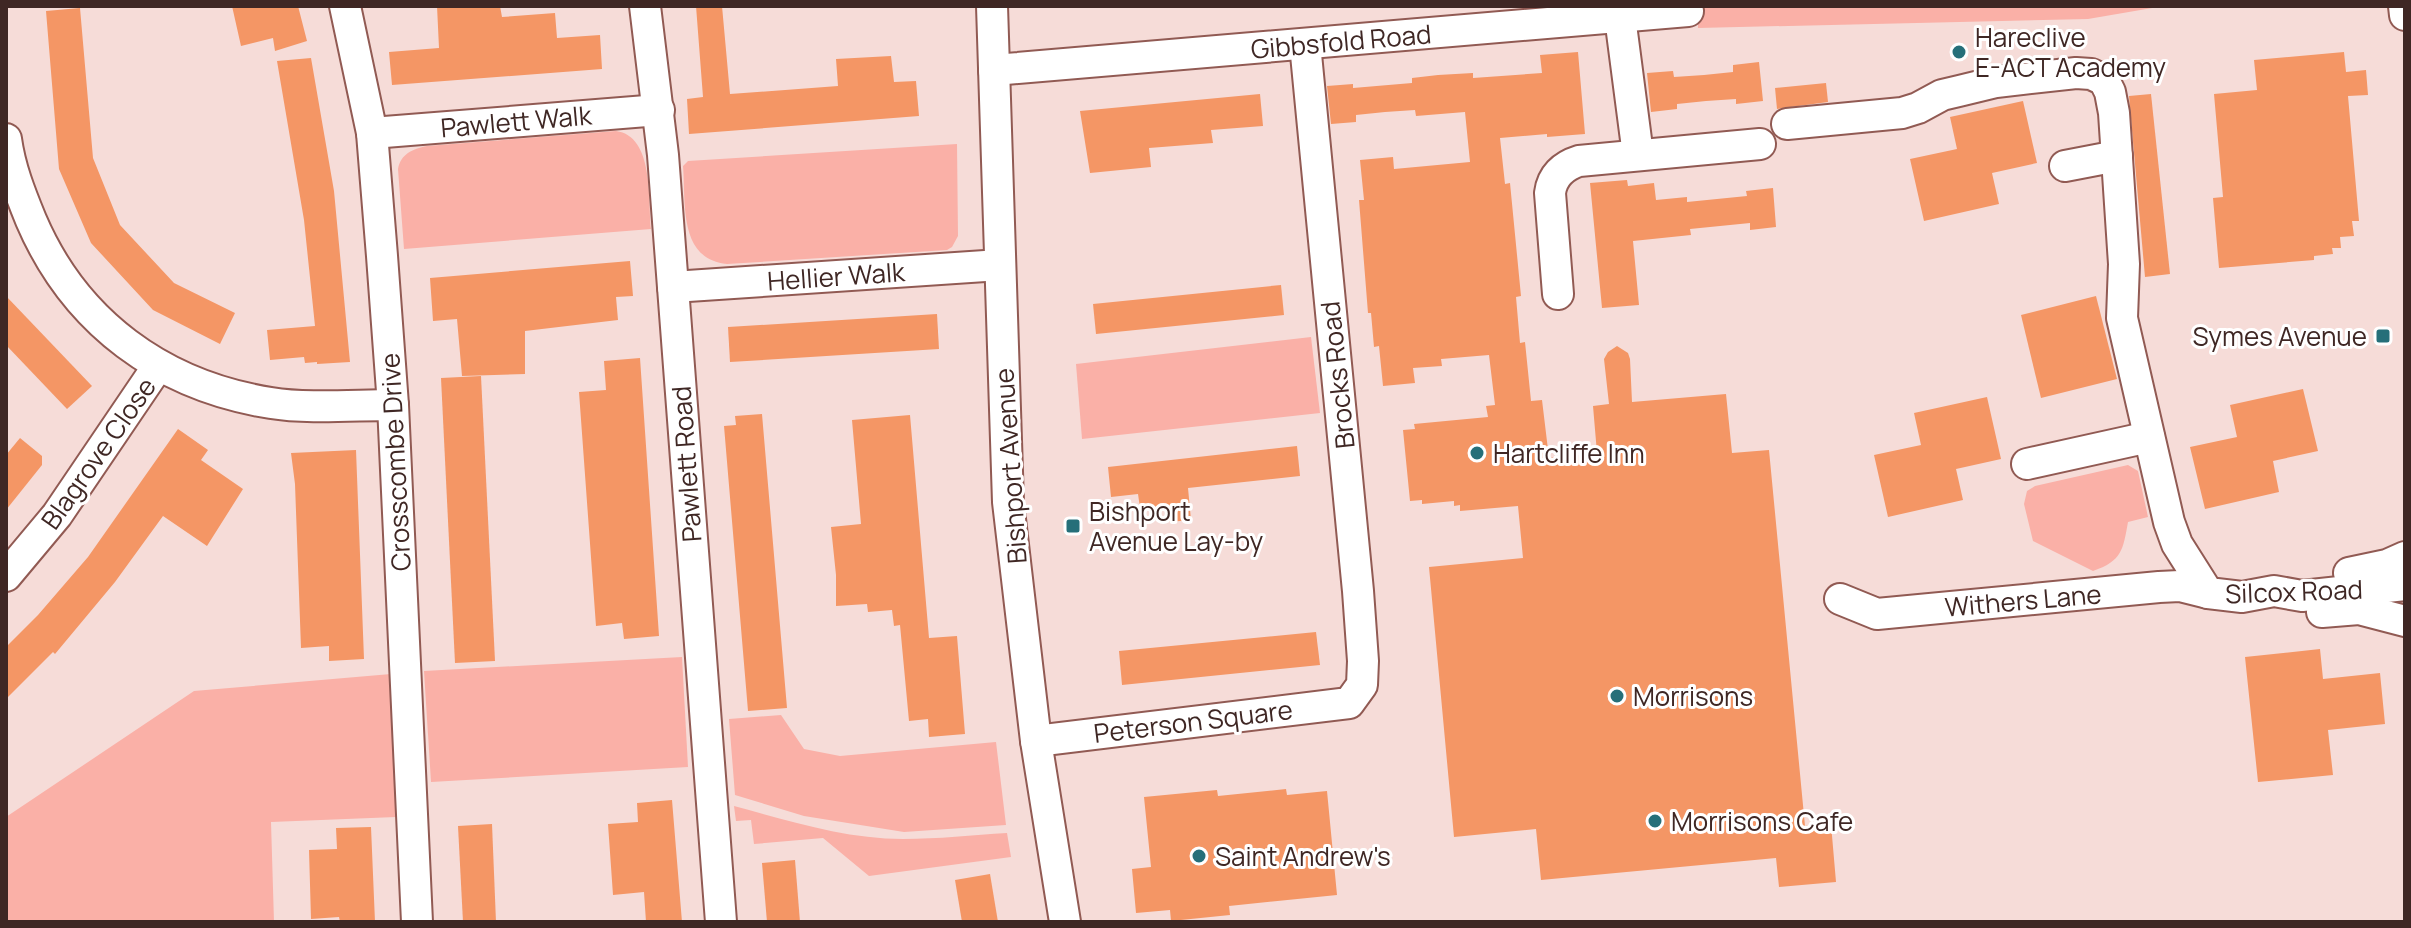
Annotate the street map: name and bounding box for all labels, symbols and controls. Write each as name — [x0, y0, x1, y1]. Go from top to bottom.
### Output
street label: Gibbsfold Road — [1249, 15, 1433, 67]
place label: Hareclive E-ACT Academy — [1975, 19, 2166, 85]
marker: Hareclive E-ACT Academy — [1950, 43, 1968, 61]
street label: Pawlett Walk — [439, 96, 594, 146]
street label: Hellier Walk — [766, 253, 907, 299]
street label: Brocks Road — [1311, 300, 1363, 450]
place label: Symes Avenue — [2192, 318, 2367, 354]
marker: Symes Avenue — [2374, 327, 2392, 345]
street label: Crosscombe Drive — [371, 352, 419, 572]
street label: Bishport Avenue — [985, 367, 1035, 565]
street label: Blagrove Close — [32, 370, 164, 536]
street label: Pawlett Road — [663, 385, 709, 543]
place label: Hartcliffe Inn — [1493, 435, 1645, 471]
marker: Hartcliffe Inn — [1468, 444, 1486, 462]
place label: Bishport Avenue Lay-by — [1089, 493, 1263, 559]
marker: Bishport Avenue Lay-by — [1064, 517, 1082, 535]
street label: Silcox Road — [2224, 571, 2364, 611]
street label: Withers Lane — [1943, 575, 2103, 625]
place label: Morrisons — [1633, 678, 1753, 714]
marker: Morrisons — [1608, 687, 1626, 705]
street label: Peterson Square — [1092, 691, 1294, 751]
place label: Morrisons Cafe — [1671, 803, 1853, 839]
marker: Morrisons Cafe — [1646, 812, 1664, 830]
place label: Saint Andrew's — [1215, 838, 1391, 874]
marker: Saint Andrew's — [1190, 847, 1208, 865]

